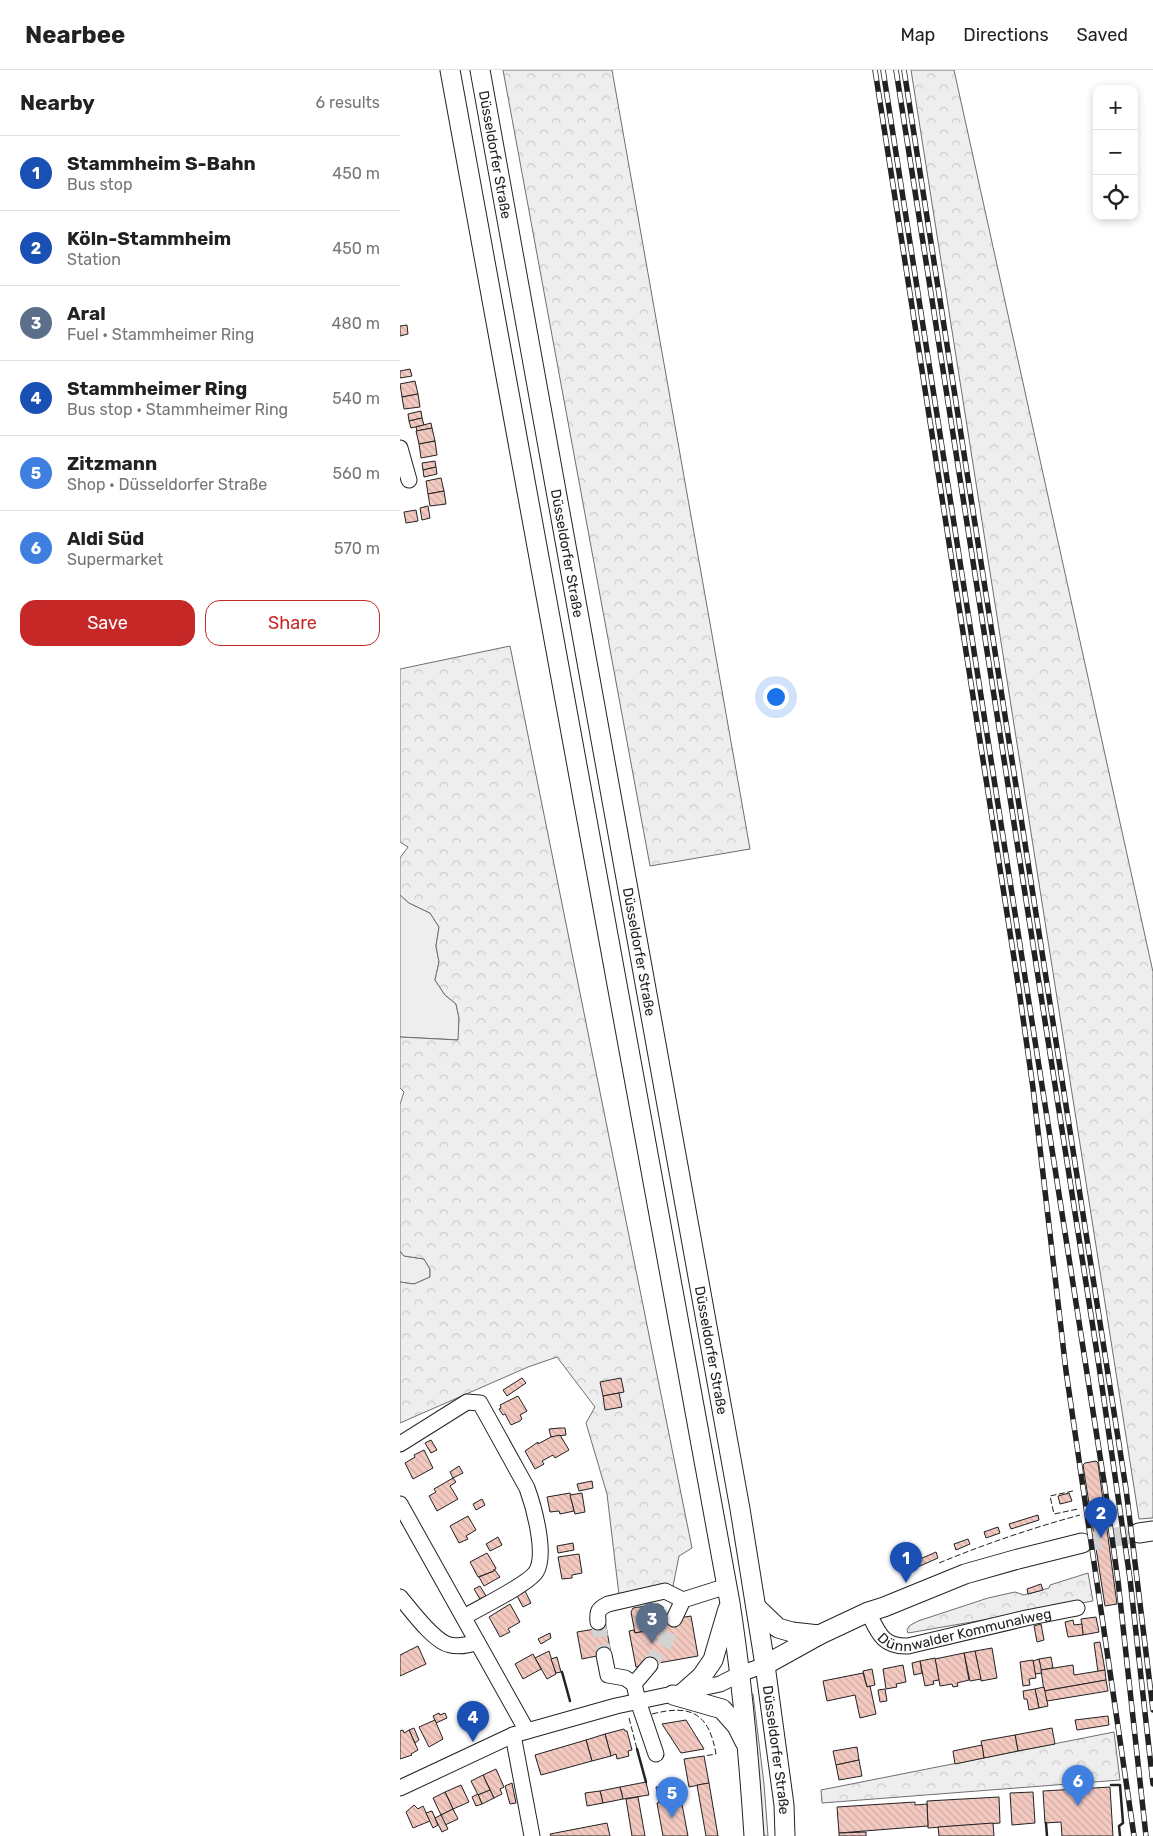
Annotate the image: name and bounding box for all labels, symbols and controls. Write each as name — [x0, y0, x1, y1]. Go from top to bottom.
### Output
text: Nearbee — [25, 21, 125, 49]
text: Map — [900, 24, 935, 46]
text: Directions — [963, 24, 1049, 46]
text: Saved — [1077, 24, 1128, 46]
map controls — [1093, 85, 1138, 220]
button: + — [1093, 85, 1138, 130]
street label: Düsseldorfer Straße — [475, 89, 515, 220]
text: Nearby — [20, 90, 95, 115]
text: 6 results — [315, 93, 380, 112]
button: − — [1093, 130, 1138, 175]
text: Stammheim S-Bahn — [67, 152, 256, 175]
text: 1 — [32, 164, 40, 183]
text: 450 m — [332, 164, 380, 183]
text: Bus stop — [67, 175, 133, 194]
button: locate — [1093, 175, 1138, 220]
text: Köln-Stammheim — [67, 227, 231, 250]
text: 2 — [31, 239, 41, 258]
text: 450 m — [332, 239, 380, 258]
text: Station — [67, 250, 121, 269]
text: Aral — [67, 302, 106, 325]
text: 3 — [31, 314, 41, 333]
text: 480 m — [332, 314, 380, 333]
text: Fuel · Stammheimer Ring — [67, 325, 254, 344]
text: Stammheimer Ring — [67, 377, 247, 400]
text: 4 — [31, 389, 41, 408]
text: 540 m — [332, 389, 380, 408]
text: Bus stop · Stammheimer Ring — [67, 400, 288, 419]
text: Zitzmann — [67, 452, 157, 475]
text: 5 — [31, 464, 41, 483]
text: 560 m — [333, 464, 380, 483]
text: Shop · Düsseldorfer Straße — [67, 475, 267, 494]
street label: Düsseldorfer Straße — [547, 488, 587, 619]
text: Aldi Süd — [67, 527, 144, 550]
text: 6 — [31, 539, 41, 558]
text: 570 m — [334, 539, 380, 558]
text: Supermarket — [67, 550, 163, 569]
button: Save — [20, 600, 195, 646]
button: Share — [205, 600, 380, 646]
your location — [763, 684, 789, 710]
street label: Düsseldorfer Straße — [619, 886, 659, 1018]
street label: Düsseldorfer Straße — [691, 1285, 731, 1416]
pin: 2 — [1085, 1497, 1117, 1538]
pin: 1 — [890, 1542, 922, 1583]
pin: 3 — [636, 1603, 668, 1644]
street label: Dünnwalder Kommunalweg — [874, 1605, 1053, 1655]
street label: Düsseldorfer Straße — [759, 1684, 792, 1815]
pin: 4 — [457, 1701, 489, 1742]
pin: 6 — [1062, 1765, 1094, 1806]
pin: 5 — [656, 1777, 688, 1818]

